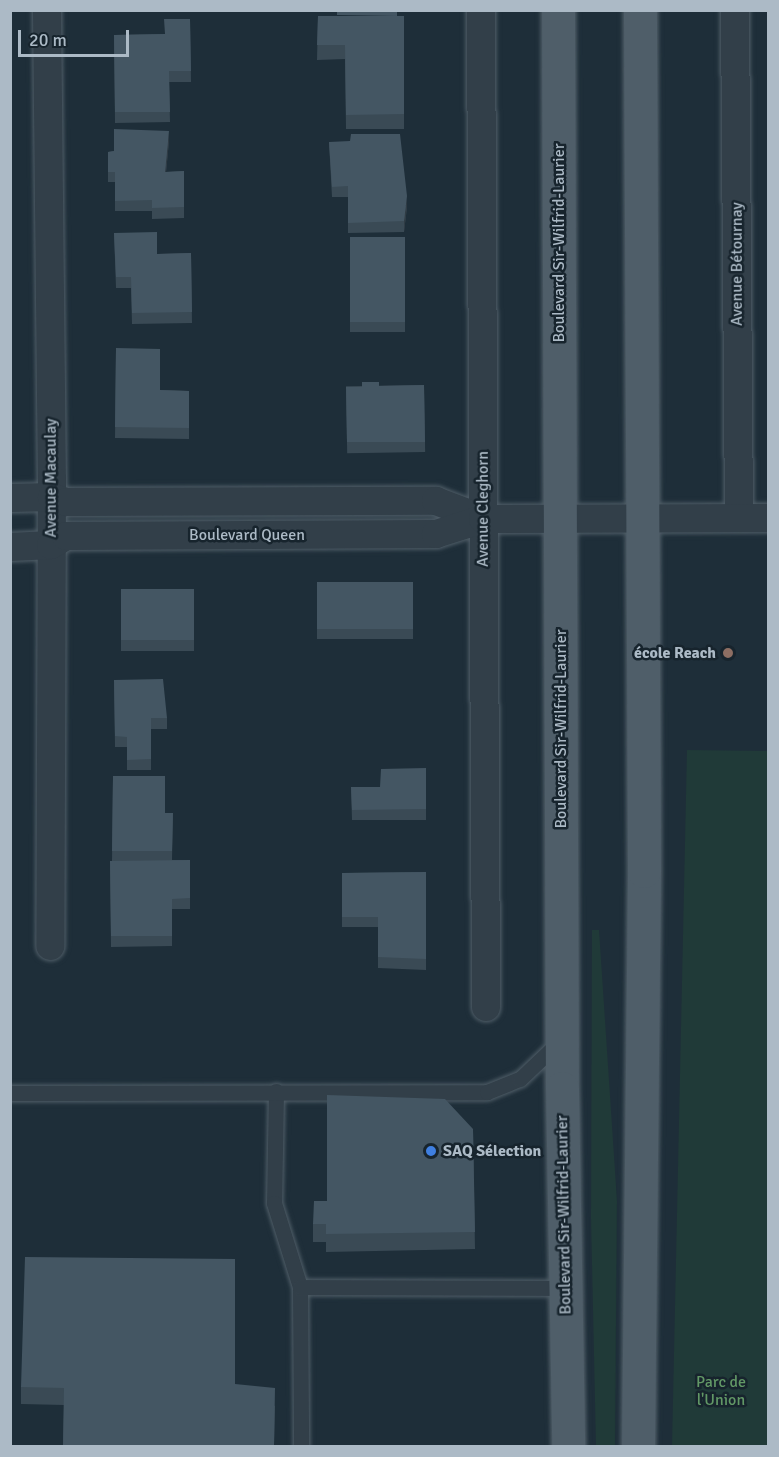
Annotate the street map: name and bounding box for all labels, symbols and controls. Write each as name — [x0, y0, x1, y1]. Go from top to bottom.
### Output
scale bar — [21, 18, 132, 56]
text: 20 m — [29, 29, 67, 51]
street label: Boulevard Sir-Wilfrid-Laurier — [549, 143, 569, 343]
street label: Avenue Bétournay — [727, 202, 747, 326]
street label: Avenue Macaulay — [41, 418, 61, 538]
street label: Avenue Cleghorn — [473, 451, 493, 567]
street label: Boulevard Queen — [189, 525, 305, 545]
street label: Boulevard Sir-Wilfrid-Laurier — [551, 629, 571, 829]
place label: école Reach — [634, 643, 716, 663]
marker: école Reach — [721, 646, 735, 660]
street label: Boulevard Sir-Wilfrid-Laurier — [553, 1115, 575, 1315]
place label: SAQ Sélection — [443, 1141, 541, 1161]
marker: SAQ Sélection — [424, 1144, 438, 1158]
park label: Parc de l'Union — [696, 1372, 746, 1410]

